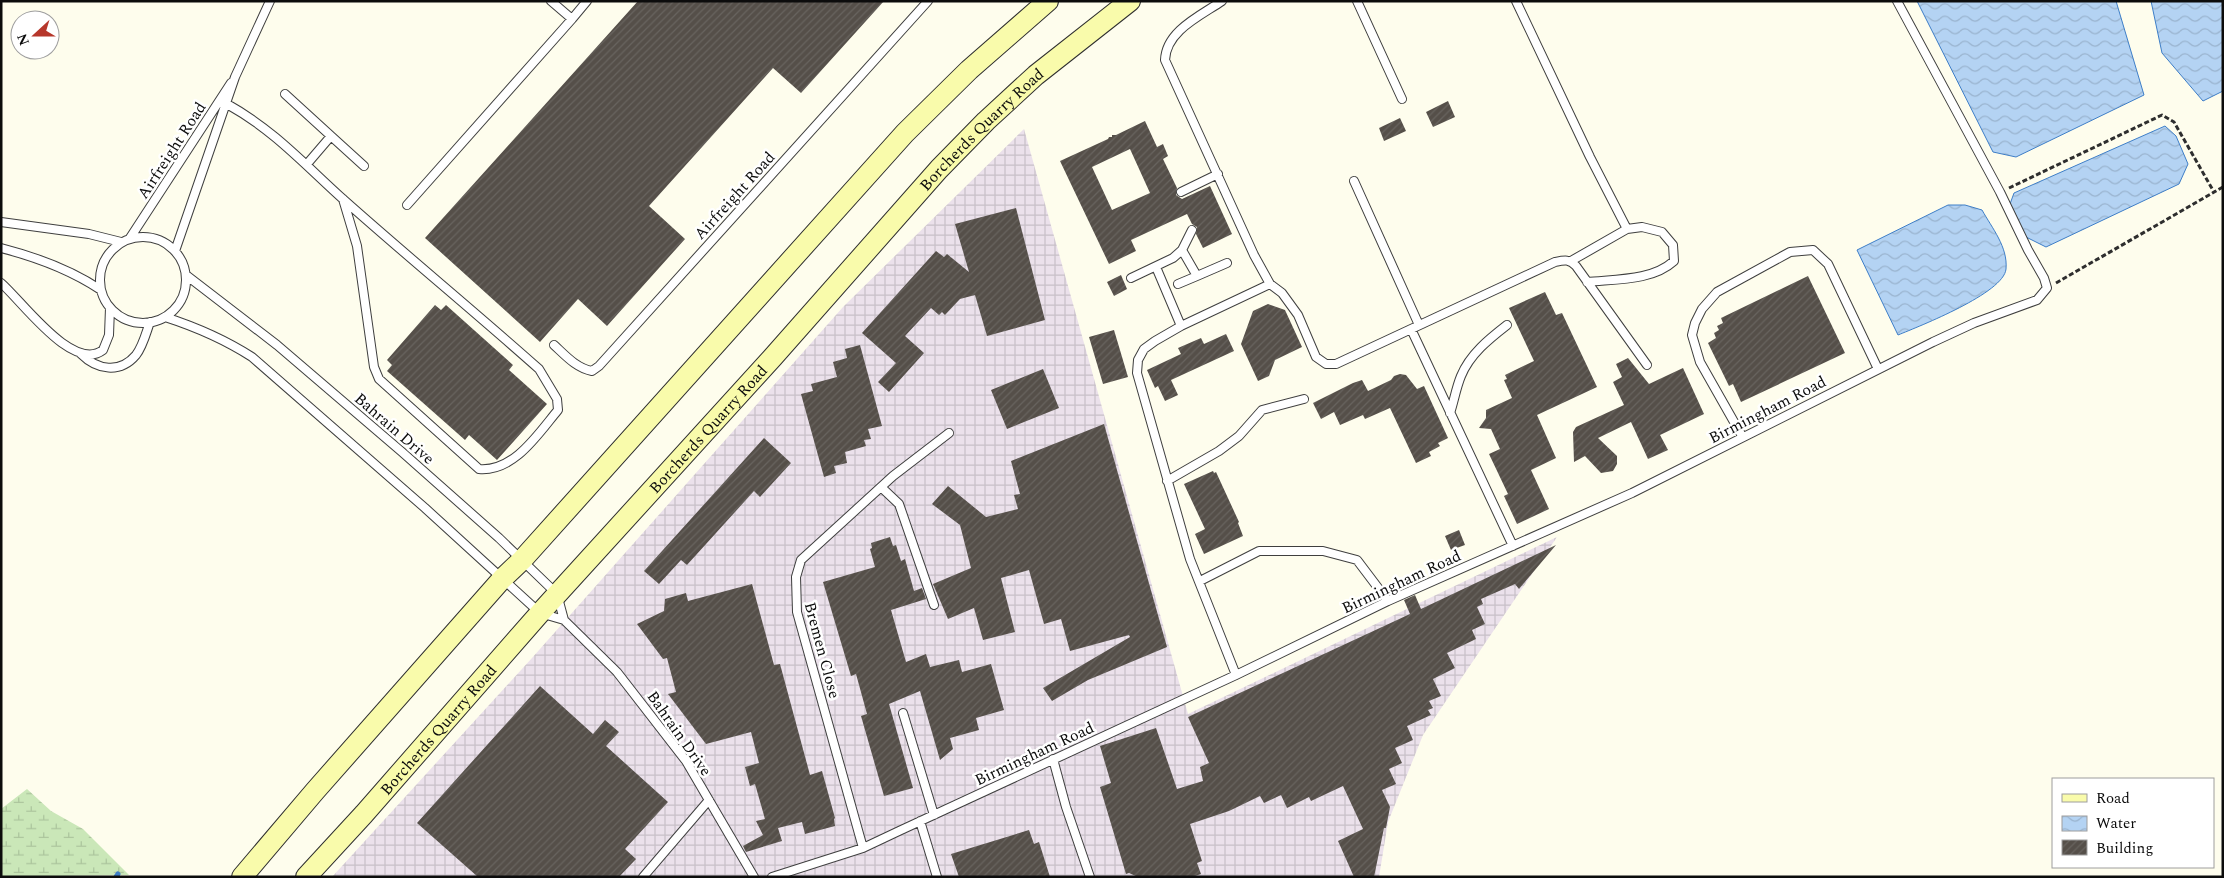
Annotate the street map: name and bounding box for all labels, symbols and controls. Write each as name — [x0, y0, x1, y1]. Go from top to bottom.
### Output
north arrow — [10, 10, 60, 60]
text: N — [11, 30, 35, 49]
street label: Borcherds Quarry Road — [914, 62, 1049, 197]
street label: Airfreight Road — [131, 97, 212, 204]
street label: Airfreight Road — [688, 146, 781, 245]
street label: Borcherds Quarry Road — [643, 360, 774, 499]
street label: Birmingham Road — [1704, 370, 1831, 450]
street label: Bahrain Drive — [349, 387, 440, 470]
street label: Birmingham Road — [1338, 544, 1465, 620]
street label: Bremen Close — [798, 599, 846, 701]
street label: Borcherds Quarry Road — [375, 659, 503, 801]
street label: Bahrain Drive — [641, 686, 718, 781]
street label: Birmingham Road — [971, 716, 1098, 792]
legend — [2052, 778, 2214, 868]
text: Road — [2096, 787, 2130, 810]
text: Water — [2096, 812, 2136, 835]
text: Building — [2096, 837, 2153, 860]

